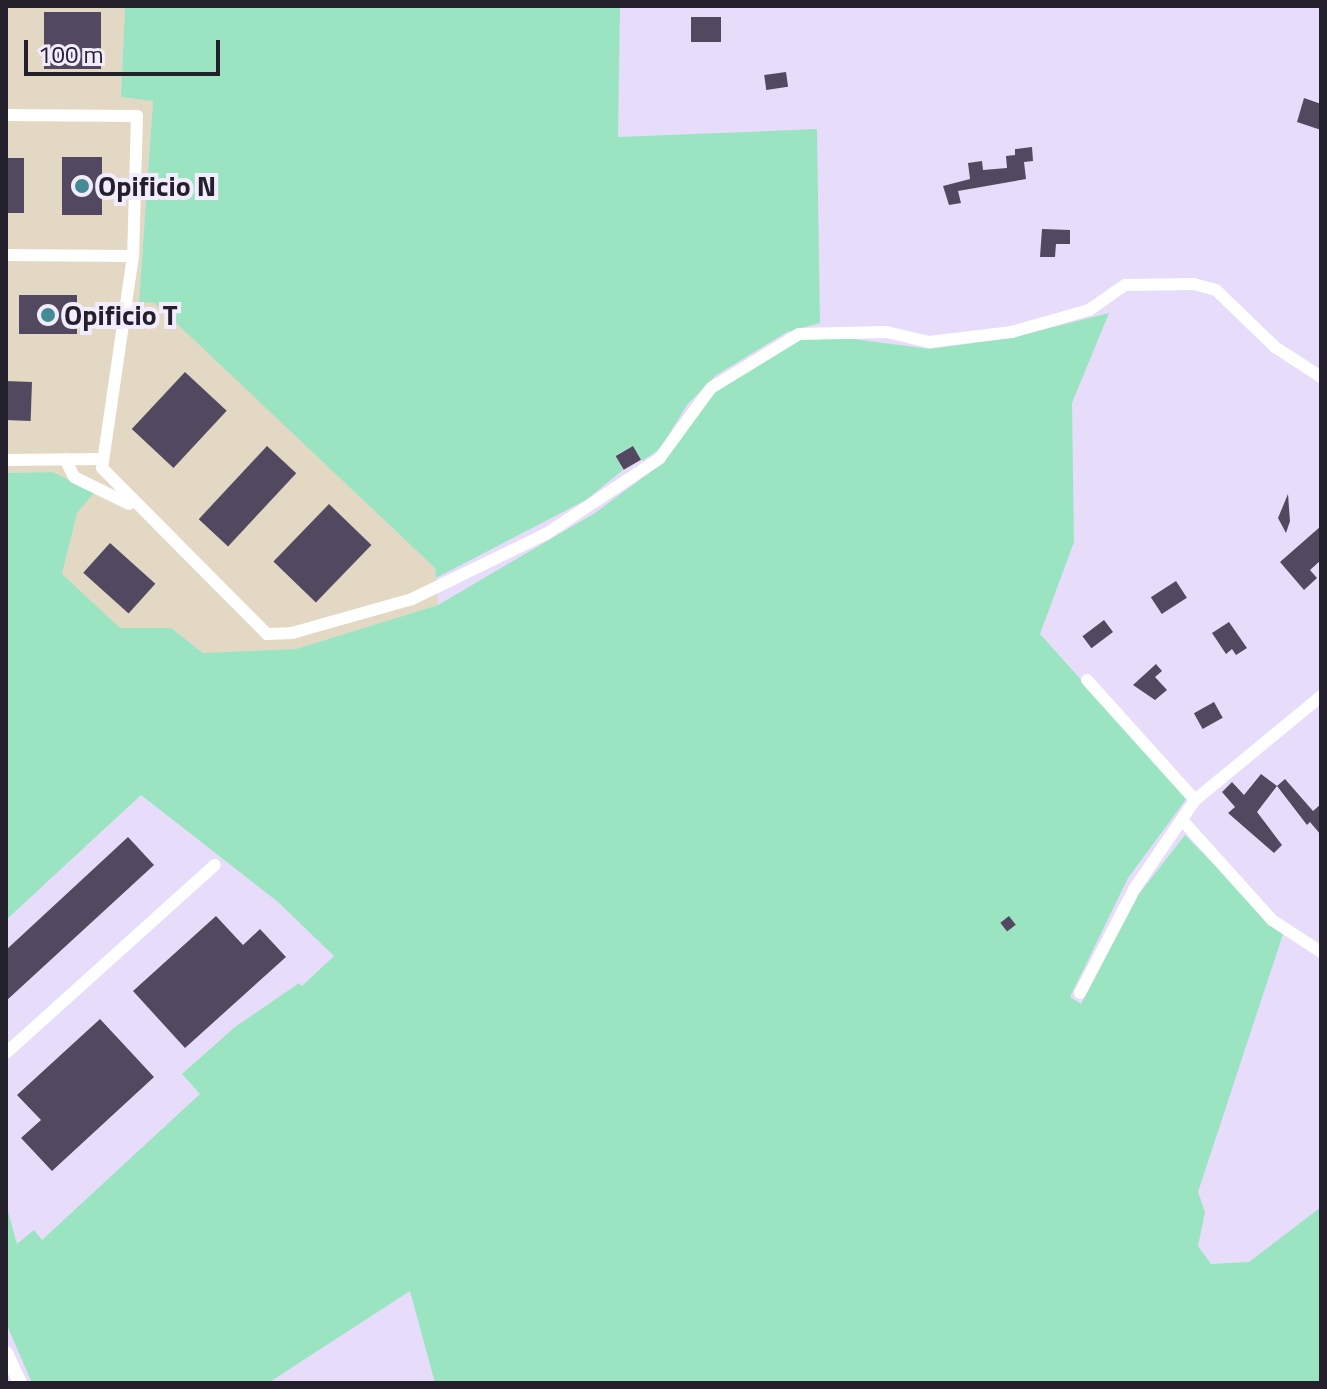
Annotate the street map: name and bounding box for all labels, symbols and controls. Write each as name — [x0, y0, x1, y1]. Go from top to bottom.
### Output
scale bar — [28, 24, 224, 74]
text: 100 m — [38, 36, 104, 72]
place label: Opificio N — [98, 169, 216, 203]
marker: Opificio N — [73, 177, 91, 195]
place label: Opificio T — [64, 298, 177, 332]
marker: Opificio T — [39, 306, 57, 324]

